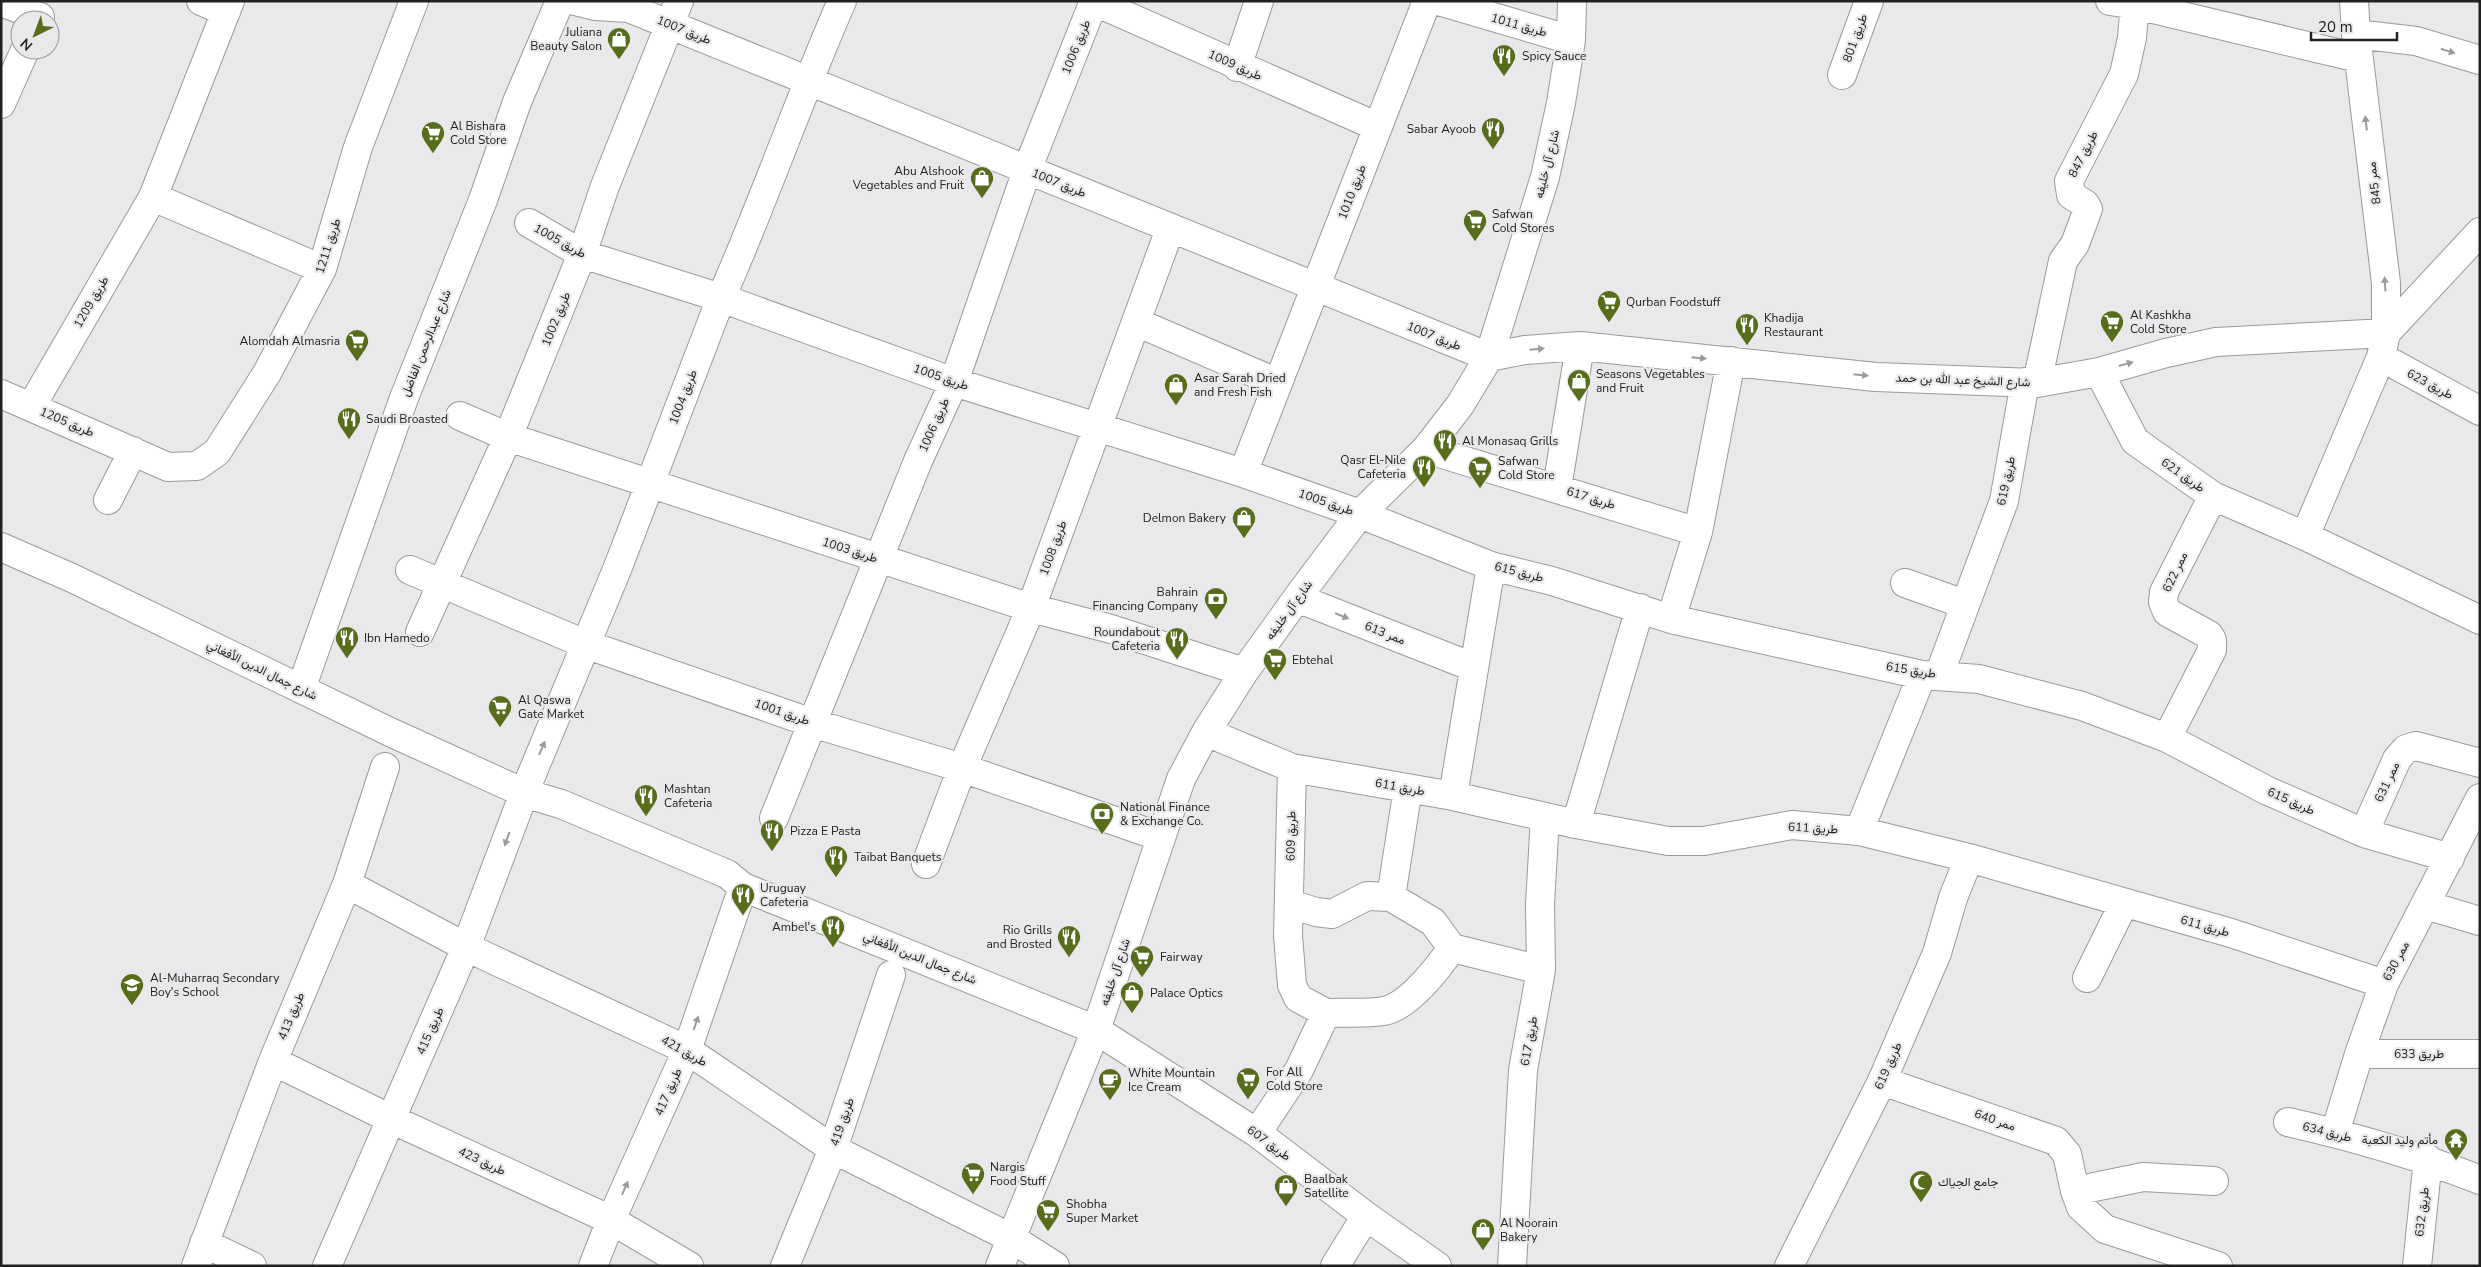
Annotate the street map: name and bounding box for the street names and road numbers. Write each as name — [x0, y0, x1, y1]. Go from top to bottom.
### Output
street label: طريق 1011 — [1489, 9, 1549, 41]
street label: طريق 1007 — [654, 12, 714, 48]
street label: طريق 801 — [1839, 12, 1871, 64]
street label: طريق 1006 — [1058, 17, 1094, 77]
street label: طريق 1009 — [1206, 46, 1265, 84]
street label: شارع آل خليفه — [1531, 128, 1564, 200]
street label: طريق 847 — [2064, 128, 2102, 180]
street label: ممر 845 — [2363, 161, 2385, 205]
street label: طريق 1010 — [1334, 162, 1370, 222]
street label: طريق 1007 — [1029, 165, 1089, 201]
street label: طريق 1211 — [312, 216, 345, 276]
street label: طريق 1005 — [531, 220, 589, 262]
street label: طريق 1209 — [70, 273, 112, 331]
street label: شارع عبدالرحمن الفاضل — [397, 287, 456, 399]
street label: طريق 1002 — [538, 289, 574, 349]
street label: طريق 1007 — [1404, 318, 1464, 354]
street label: طريق 1005 — [911, 360, 971, 394]
street label: طريق 623 — [2404, 365, 2456, 403]
street label: طريق 1004 — [665, 367, 701, 427]
street label: شارع الشيخ عبد الله بن حمد — [1895, 370, 2031, 391]
street label: طريق 1006 — [915, 395, 953, 454]
street label: طريق 1205 — [37, 403, 97, 441]
street label: طريق 621 — [2158, 454, 2208, 496]
street label: طريق 619 — [1993, 455, 2019, 507]
street label: طريق 617 — [1565, 483, 1617, 513]
street label: طريق 1005 — [1296, 485, 1356, 519]
street label: طريق 1008 — [1036, 518, 1070, 578]
street label: طريق 1003 — [820, 534, 880, 567]
street label: ممر 622 — [2159, 549, 2191, 595]
street label: طريق 615 — [1493, 558, 1545, 586]
street label: شارع آل خليفه — [1262, 577, 1317, 644]
street label: ممر 613 — [1362, 618, 1408, 648]
street label: شارع جمال الدين الأفغاني — [203, 636, 320, 705]
street label: طريق 615 — [1885, 658, 1937, 682]
street label: طريق 1001 — [752, 695, 812, 729]
street label: ممر 631 — [2371, 759, 2403, 805]
street label: طريق 611 — [1374, 775, 1426, 799]
street label: طريق 615 — [2265, 783, 2317, 819]
street label: طريق 609 — [1283, 811, 1299, 861]
street label: طريق 611 — [1788, 819, 1839, 837]
street label: طريق 611 — [2179, 911, 2231, 941]
street label: شارع جمال الدين الأفغاني — [860, 928, 979, 990]
street label: شارع آل خليفه — [1096, 936, 1135, 1008]
street label: ممر 630 — [2379, 938, 2413, 984]
street label: طريق 413 — [274, 990, 308, 1042]
street label: طريق 415 — [412, 1005, 448, 1057]
street label: طريق 617 — [1517, 1015, 1541, 1067]
street label: طريق 421 — [658, 1032, 710, 1070]
street label: طريق 619 — [1870, 1040, 1906, 1092]
street label: طريق 633 — [2394, 1046, 2444, 1062]
street label: طريق 417 — [650, 1066, 686, 1118]
street label: طريق 419 — [826, 1096, 858, 1148]
street label: ممر 640 — [1972, 1105, 2018, 1135]
street label: طريق 634 — [2301, 1118, 2353, 1146]
street label: طريق 607 — [1244, 1122, 1294, 1164]
street label: طريق 423 — [456, 1143, 508, 1179]
street label: طريق 632 — [2411, 1186, 2433, 1238]

